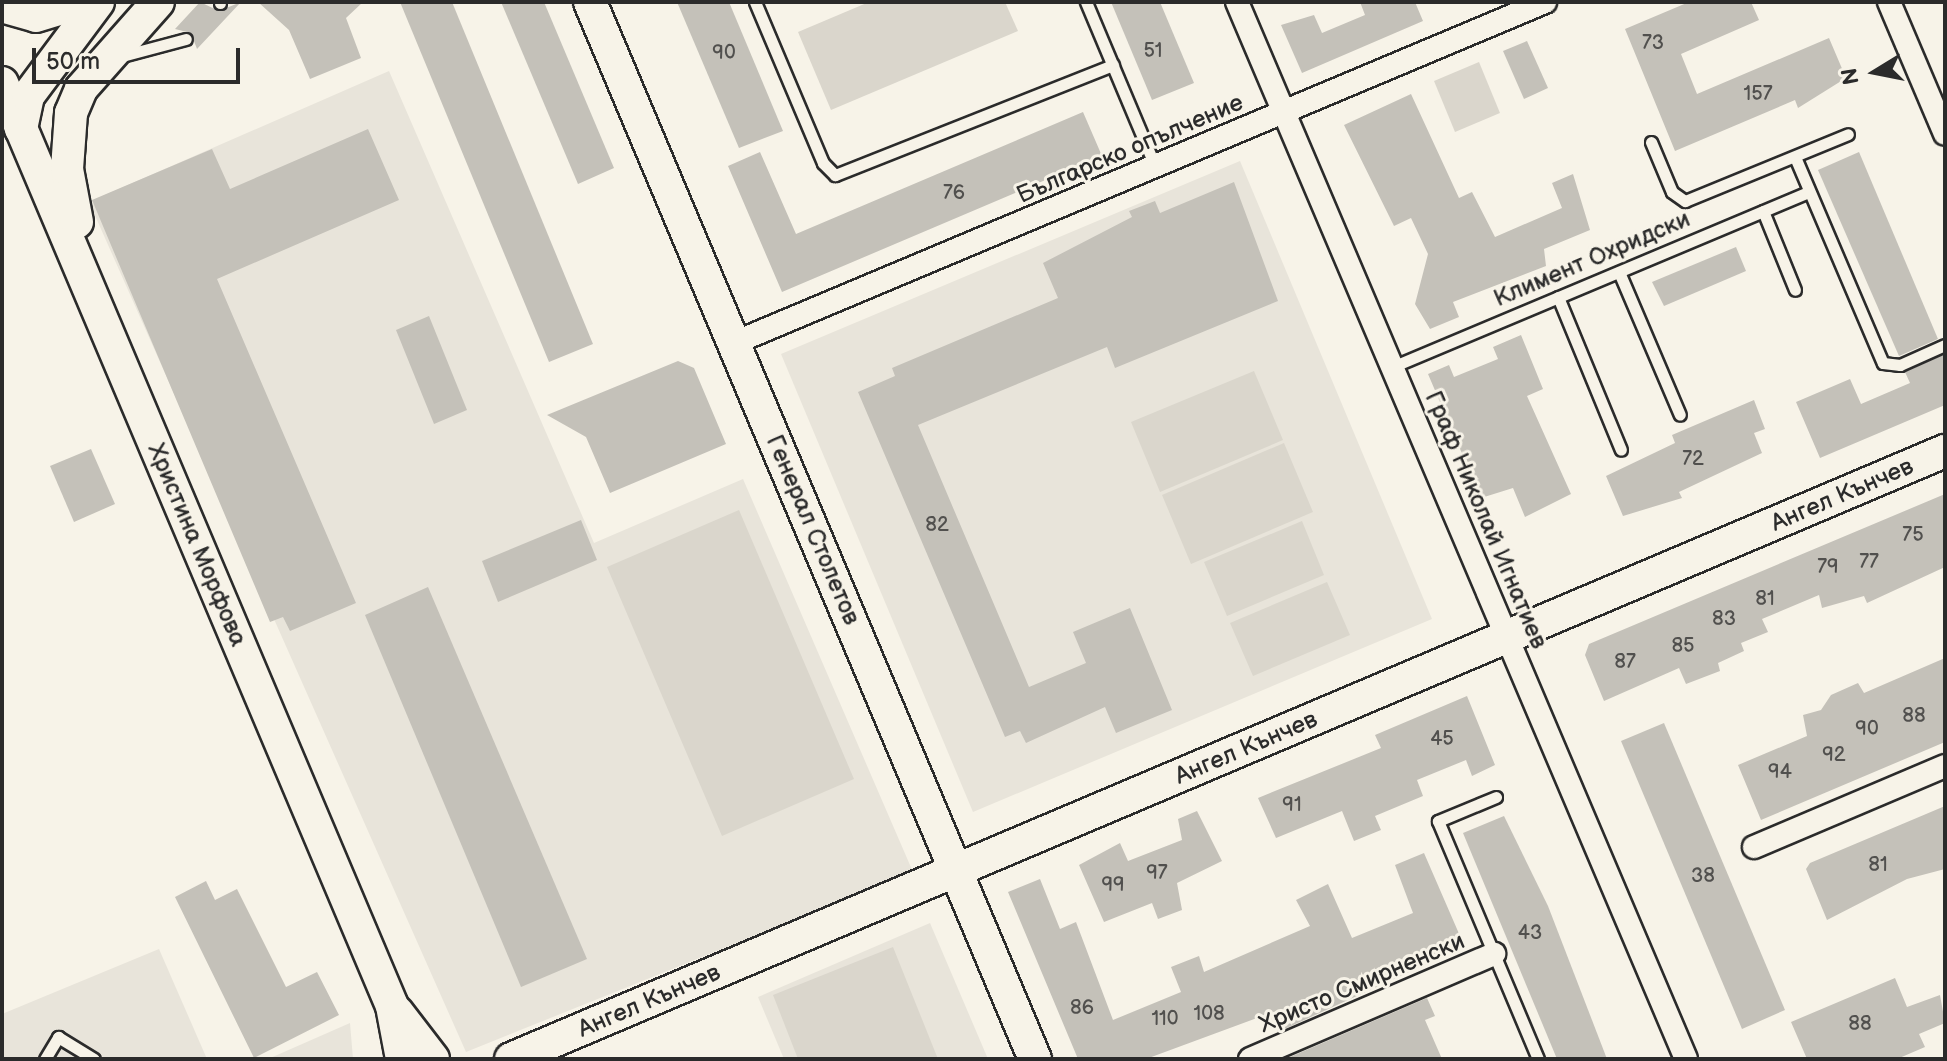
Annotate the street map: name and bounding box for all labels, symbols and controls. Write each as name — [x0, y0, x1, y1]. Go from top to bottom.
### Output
house number: 73 — [1642, 31, 1664, 55]
scale bar — [36, 32, 244, 82]
north arrow — [1835, 32, 1915, 112]
house number: 51 — [1143, 39, 1163, 63]
house number: 90 — [712, 41, 736, 65]
text: 50 m — [46, 47, 100, 76]
text: N — [1836, 66, 1866, 87]
house number: 157 — [1743, 82, 1773, 106]
street label: Българско опълчение — [1012, 88, 1248, 210]
house number: 76 — [943, 181, 965, 205]
street label: Климент Охридски — [1489, 205, 1695, 313]
street label: Граф Николай Игнатиев — [1419, 387, 1553, 653]
street label: Генерал Столетов — [760, 431, 866, 629]
street label: Христина Морфова — [141, 439, 253, 651]
house number: 72 — [1682, 447, 1704, 471]
street label: Ангел Кънчев — [1766, 452, 1918, 538]
house number: 82 — [925, 513, 949, 537]
house number: 75 — [1902, 523, 1924, 547]
house number: 77 — [1859, 550, 1879, 574]
house number: 79 — [1817, 555, 1839, 579]
house number: 81 — [1755, 587, 1775, 611]
house number: 83 — [1712, 607, 1736, 631]
house number: 85 — [1671, 634, 1695, 658]
house number: 87 — [1614, 650, 1636, 674]
house number: 88 — [1902, 704, 1926, 728]
street label: Ангел Кънчев — [1170, 705, 1322, 791]
house number: 90 — [1855, 717, 1879, 741]
house number: 45 — [1430, 727, 1454, 751]
house number: 92 — [1822, 743, 1846, 767]
house number: 94 — [1768, 760, 1792, 784]
house number: 91 — [1282, 793, 1302, 817]
house number: 81 — [1868, 853, 1888, 877]
house number: 97 — [1146, 861, 1168, 885]
house number: 38 — [1691, 864, 1715, 888]
house number: 99 — [1101, 873, 1125, 897]
house number: 43 — [1518, 921, 1542, 945]
street label: Христо Смирненски — [1255, 927, 1469, 1039]
street label: Ангел Кънчев — [573, 958, 725, 1044]
house number: 86 — [1070, 996, 1094, 1020]
house number: 108 — [1193, 1002, 1225, 1026]
house number: 110 — [1151, 1007, 1179, 1031]
house number: 88 — [1848, 1012, 1872, 1036]

